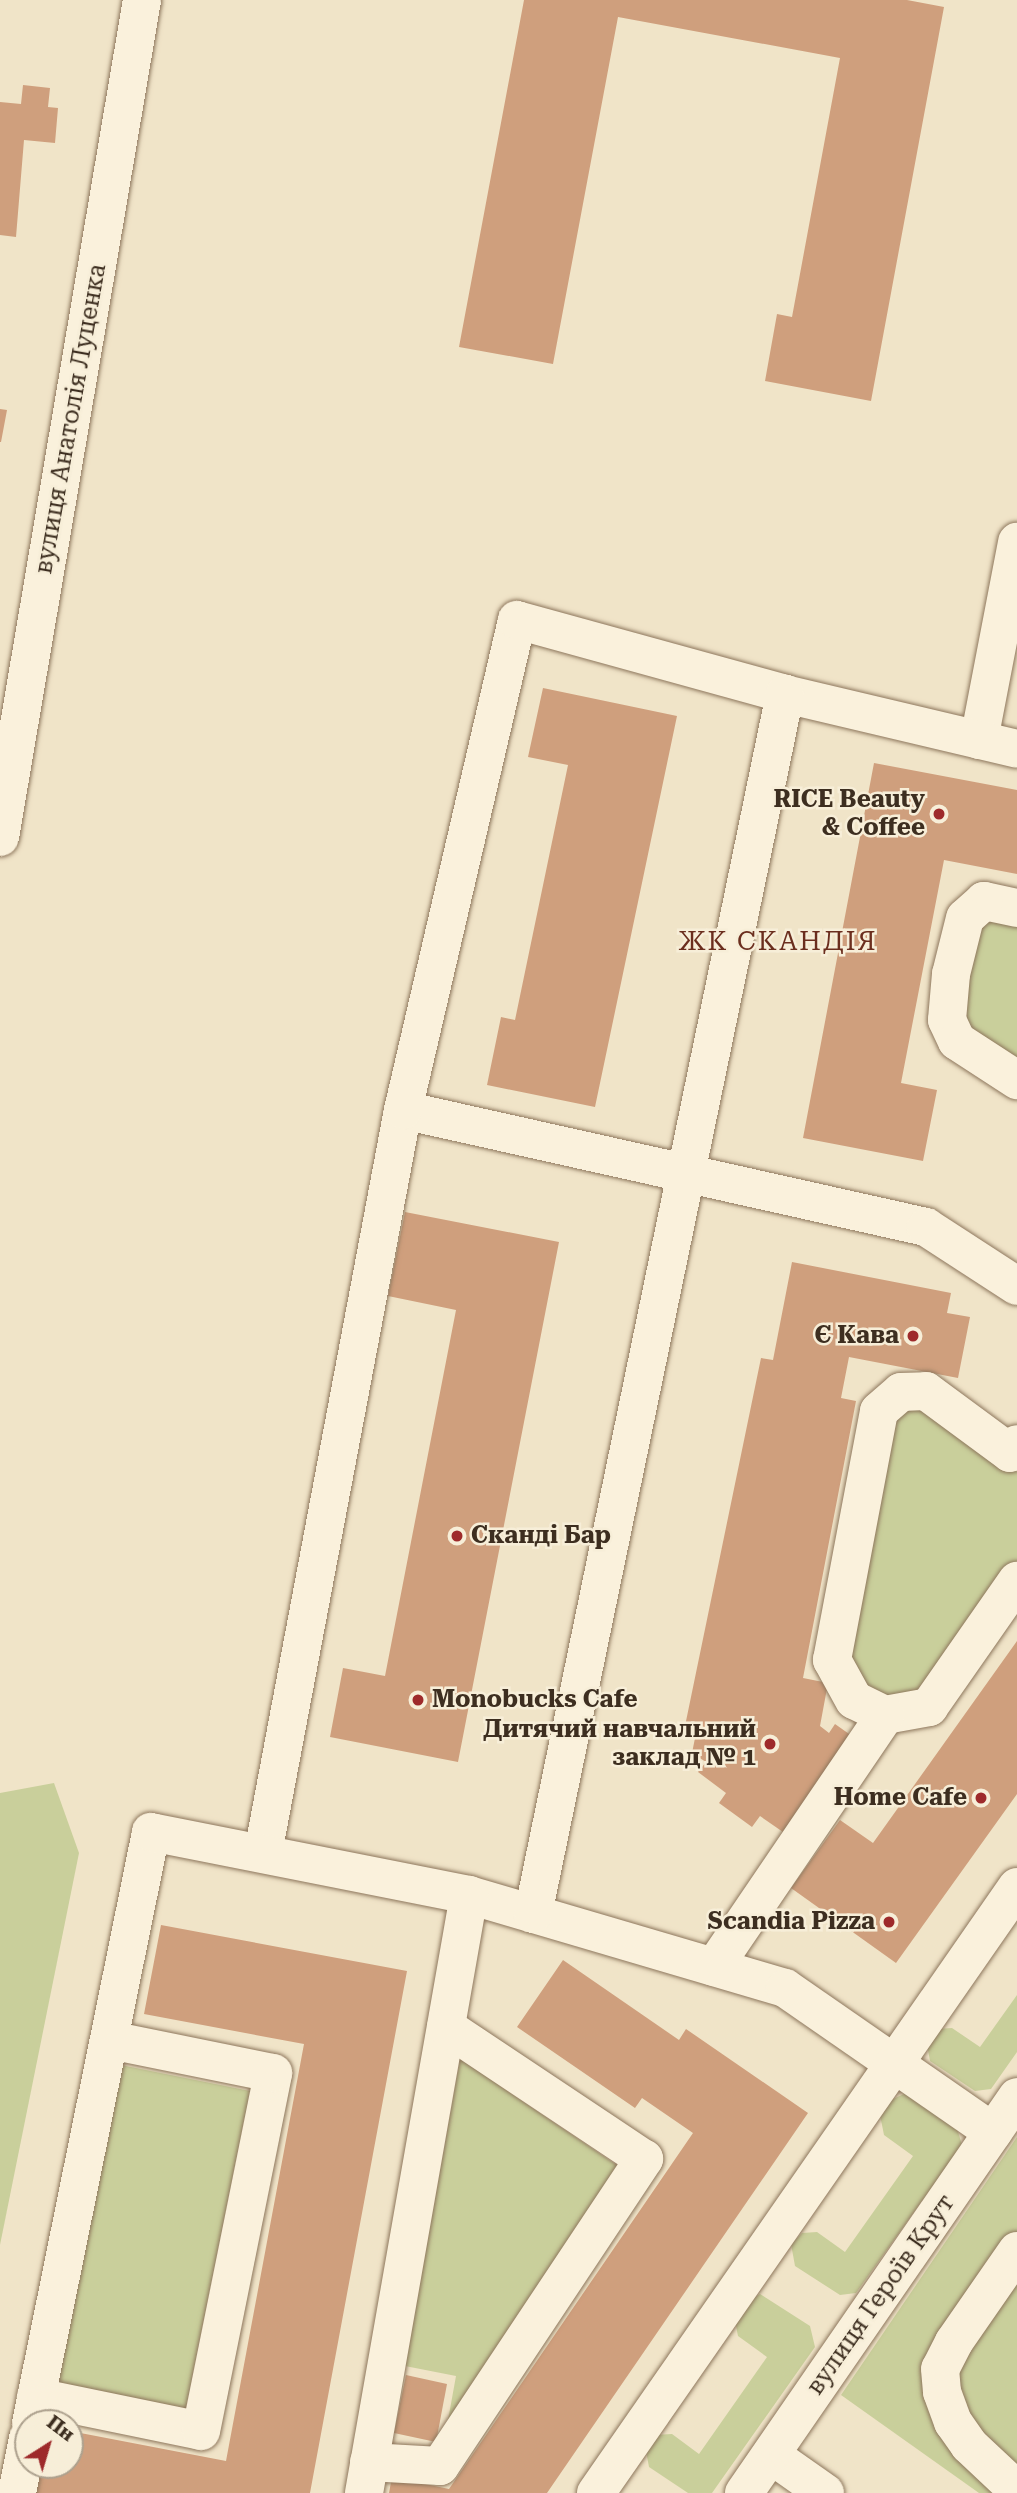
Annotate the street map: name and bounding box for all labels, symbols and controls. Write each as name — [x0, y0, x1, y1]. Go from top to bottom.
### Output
street label: вулиця Анатолія Луценка — [30, 262, 112, 576]
place label: RICE Beauty & Coffee — [773, 786, 925, 842]
marker: RICE Beauty & Coffee — [931, 806, 947, 822]
district label: ЖК СКАНДІЯ — [680, 926, 876, 958]
place label: Є Кава — [814, 1322, 899, 1350]
marker: Є Кава — [905, 1328, 921, 1344]
place label: Сканді Бар — [471, 1522, 611, 1550]
marker: Сканді Бар — [449, 1528, 465, 1544]
place label: Monobucks Cafe — [432, 1686, 638, 1714]
marker: Monobucks Cafe — [410, 1692, 426, 1708]
place label: Дитячий навчальний заклад № 1 — [483, 1716, 756, 1772]
marker: Дитячий навчальний заклад № 1 — [762, 1736, 778, 1752]
place label: Home Cafe — [834, 1784, 967, 1812]
marker: Home Cafe — [973, 1790, 989, 1806]
place label: Scandia Pizza — [707, 1908, 875, 1936]
marker: Scandia Pizza — [881, 1914, 897, 1930]
street label: вулиця Героїв Крут — [801, 2189, 961, 2401]
north arrow — [14, 2409, 84, 2479]
text: Пн — [42, 2411, 79, 2446]

